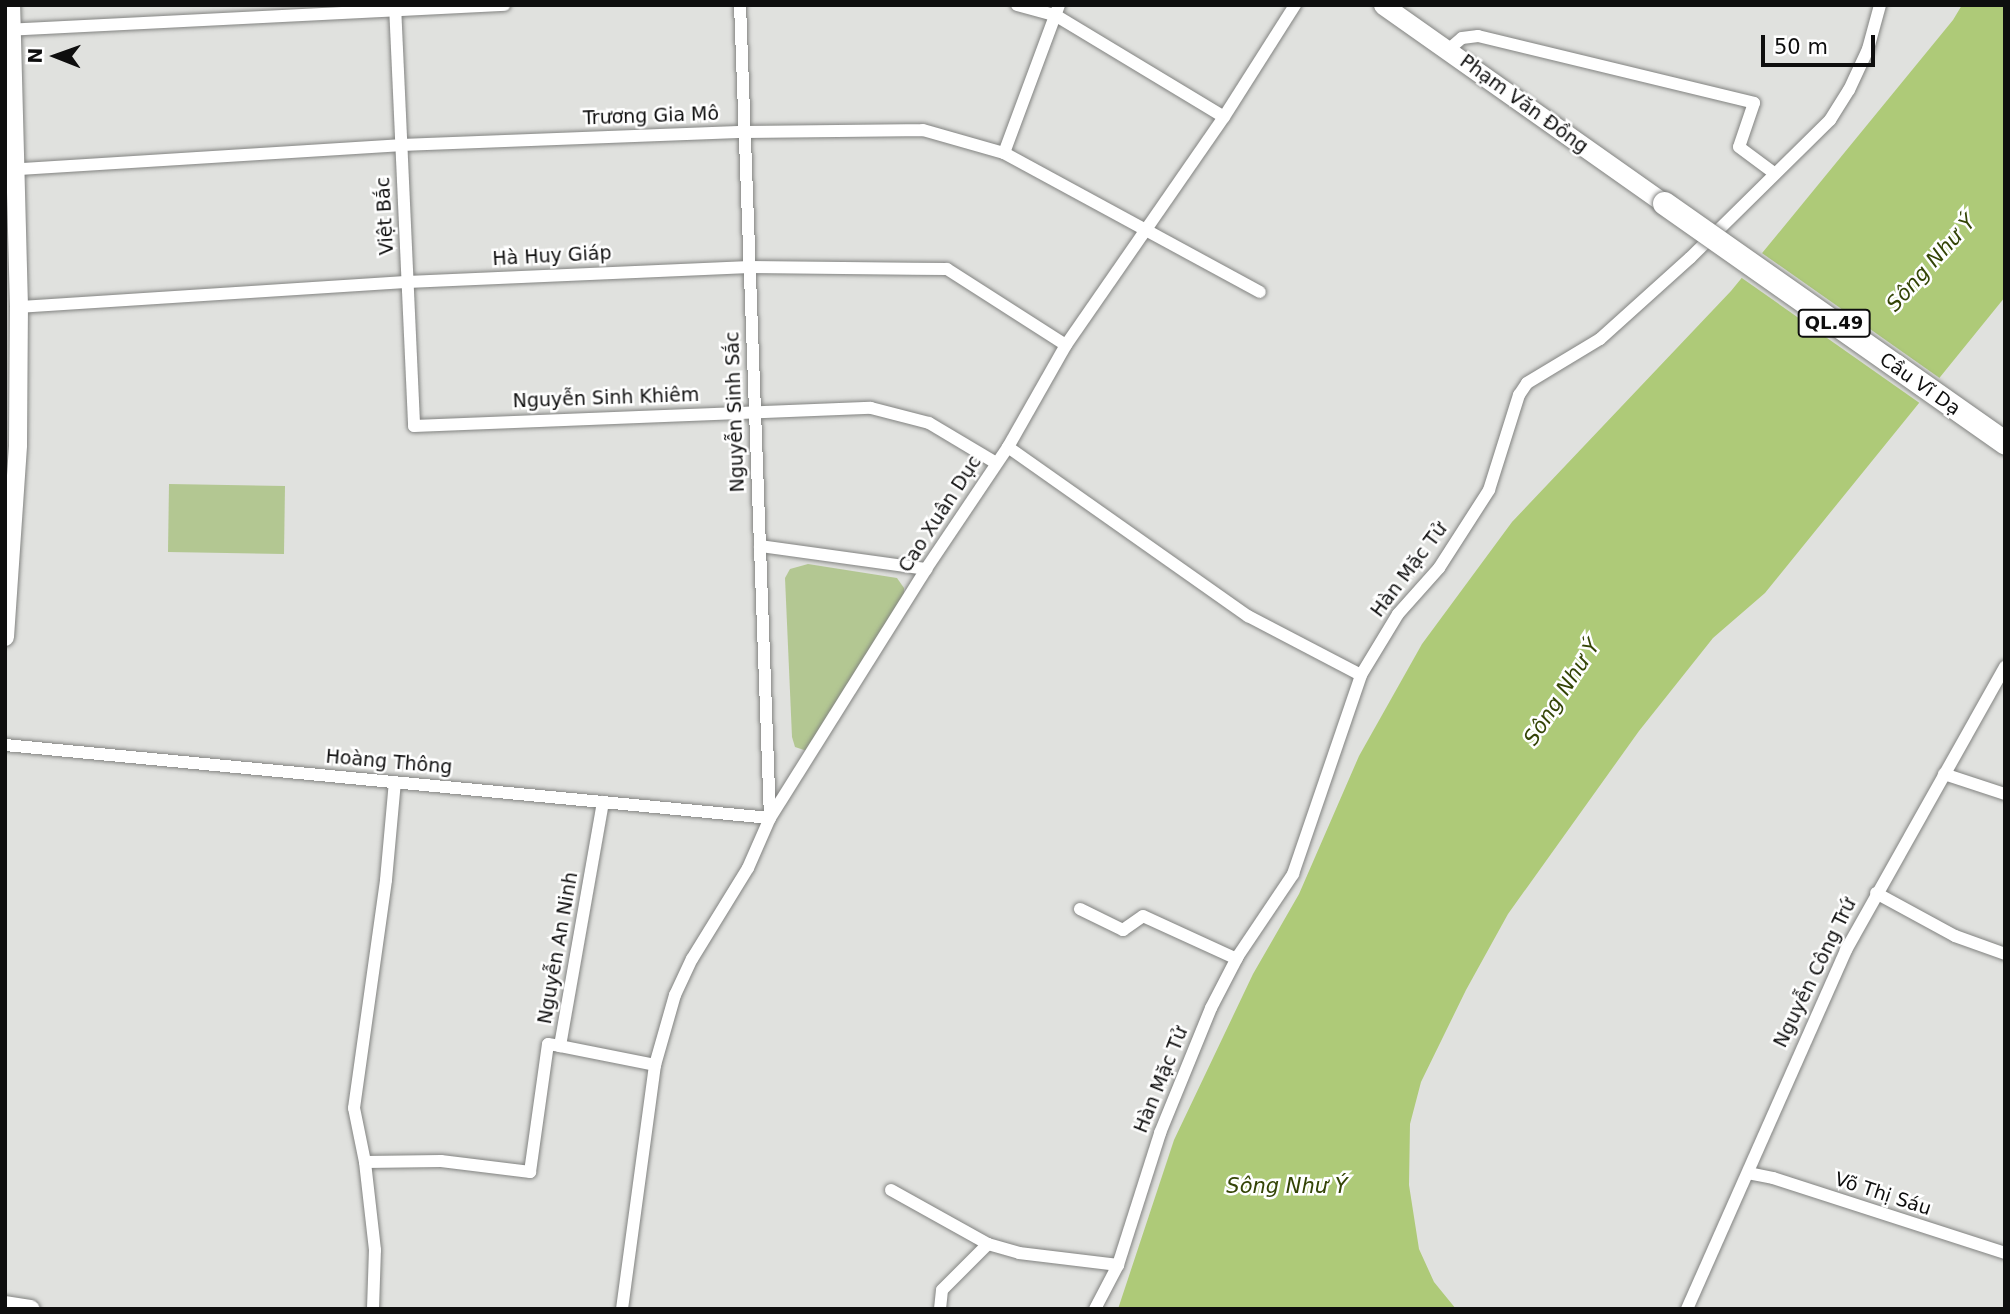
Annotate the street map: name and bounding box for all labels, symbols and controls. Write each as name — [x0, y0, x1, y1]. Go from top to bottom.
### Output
north arrow — [21, 21, 91, 91]
scale bar — [1765, 21, 1879, 65]
text: 50 m — [1774, 35, 1828, 59]
text: N — [24, 47, 46, 64]
street label: Phạm Văn Đồng — [1455, 50, 1593, 158]
street label: Trương Gia Mô — [583, 102, 719, 130]
street label: Việt Bắc — [372, 176, 398, 256]
water label: Sông Như Ý — [1881, 209, 1981, 317]
street label: Hà Huy Giáp — [492, 241, 612, 271]
road number: QL.49 — [1797, 309, 1871, 338]
street label: Nguyễn Sinh Sắc — [721, 331, 749, 493]
street label: Cầu Vĩ Dạ — [1875, 348, 1965, 420]
street label: Nguyễn Sinh Khiêm — [512, 383, 700, 413]
street label: Cao Xuân Dục — [894, 451, 986, 577]
street label: Hàn Mặc Tử — [1366, 518, 1452, 622]
water label: Sông Như Ý — [1518, 634, 1606, 750]
street label: Hoàng Thông — [325, 745, 453, 779]
street label: Nguyễn An Ninh — [533, 870, 583, 1026]
street label: Nguyễn Công Trứ — [1769, 895, 1861, 1051]
street label: Hàn Mặc Tử — [1129, 1024, 1193, 1136]
street label: Võ Thị Sáu — [1832, 1168, 1934, 1220]
water label: Sông Như Ý — [1226, 1173, 1348, 1199]

